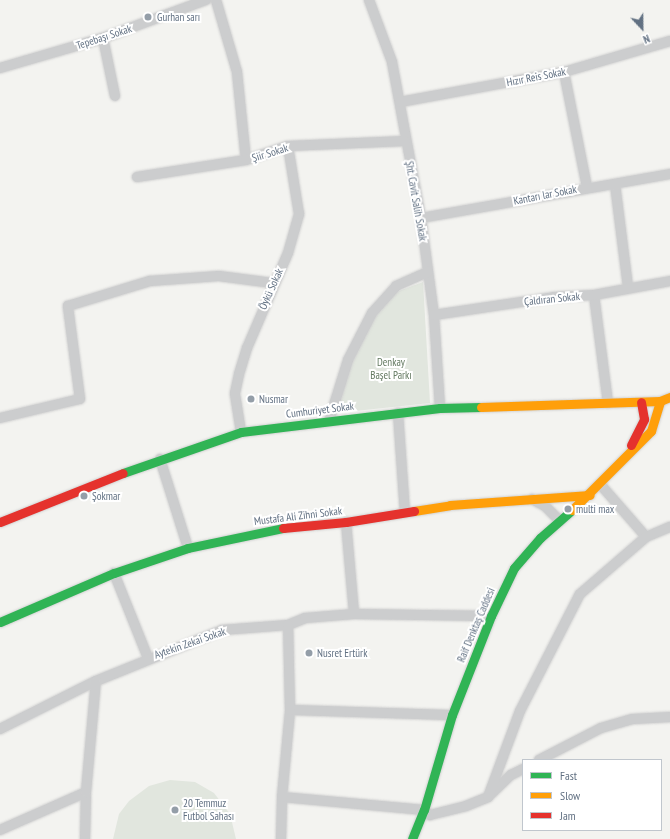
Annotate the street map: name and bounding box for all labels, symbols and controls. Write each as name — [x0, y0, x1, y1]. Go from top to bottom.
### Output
north arrow — [622, 8, 662, 48]
place label: Gurhan sarı — [157, 10, 200, 24]
marker: Gurhan sarı — [142, 11, 154, 23]
street label: Tepebaşı Sokak — [75, 22, 133, 52]
text: N — [641, 32, 652, 47]
street label: Hızır Reis Sokak — [505, 65, 567, 89]
street label: Şiir Sokak — [250, 141, 290, 165]
street label: Şht. Cavit Salih Sokak — [402, 160, 430, 242]
street label: Kantarı lar Sokak — [512, 182, 578, 208]
street label: Öykü Sokak — [256, 266, 286, 312]
street label: Çaldıran Sokak — [523, 290, 581, 308]
park label: Denkay Başel Parkı — [370, 356, 412, 382]
place label: Nusmar — [259, 392, 288, 406]
marker: Nusmar — [246, 394, 256, 404]
street label: Cumhuriyet Sokak — [285, 399, 355, 421]
place label: Şokmar — [92, 489, 120, 503]
marker: Şokmar — [79, 491, 89, 501]
place label: multi max — [576, 502, 614, 516]
street label: Mustafa Ali Zihni Sokak — [253, 504, 343, 528]
marker: multi max — [563, 504, 573, 514]
street label: Raif Denktaş Caddesi — [454, 586, 498, 664]
street label: Aytekin Zekai Sokak — [152, 625, 228, 661]
place label: Nusret Ertürk — [317, 646, 367, 660]
marker: Nusret Ertürk — [304, 648, 314, 658]
legend — [522, 759, 662, 831]
text: Fast — [560, 768, 577, 783]
text: Slow — [560, 788, 580, 803]
place label: 20 Temmuz Futbol Sahası — [183, 797, 234, 823]
marker: 20 Temmuz Futbol Sahası — [170, 805, 180, 815]
text: Jam — [560, 808, 576, 823]

